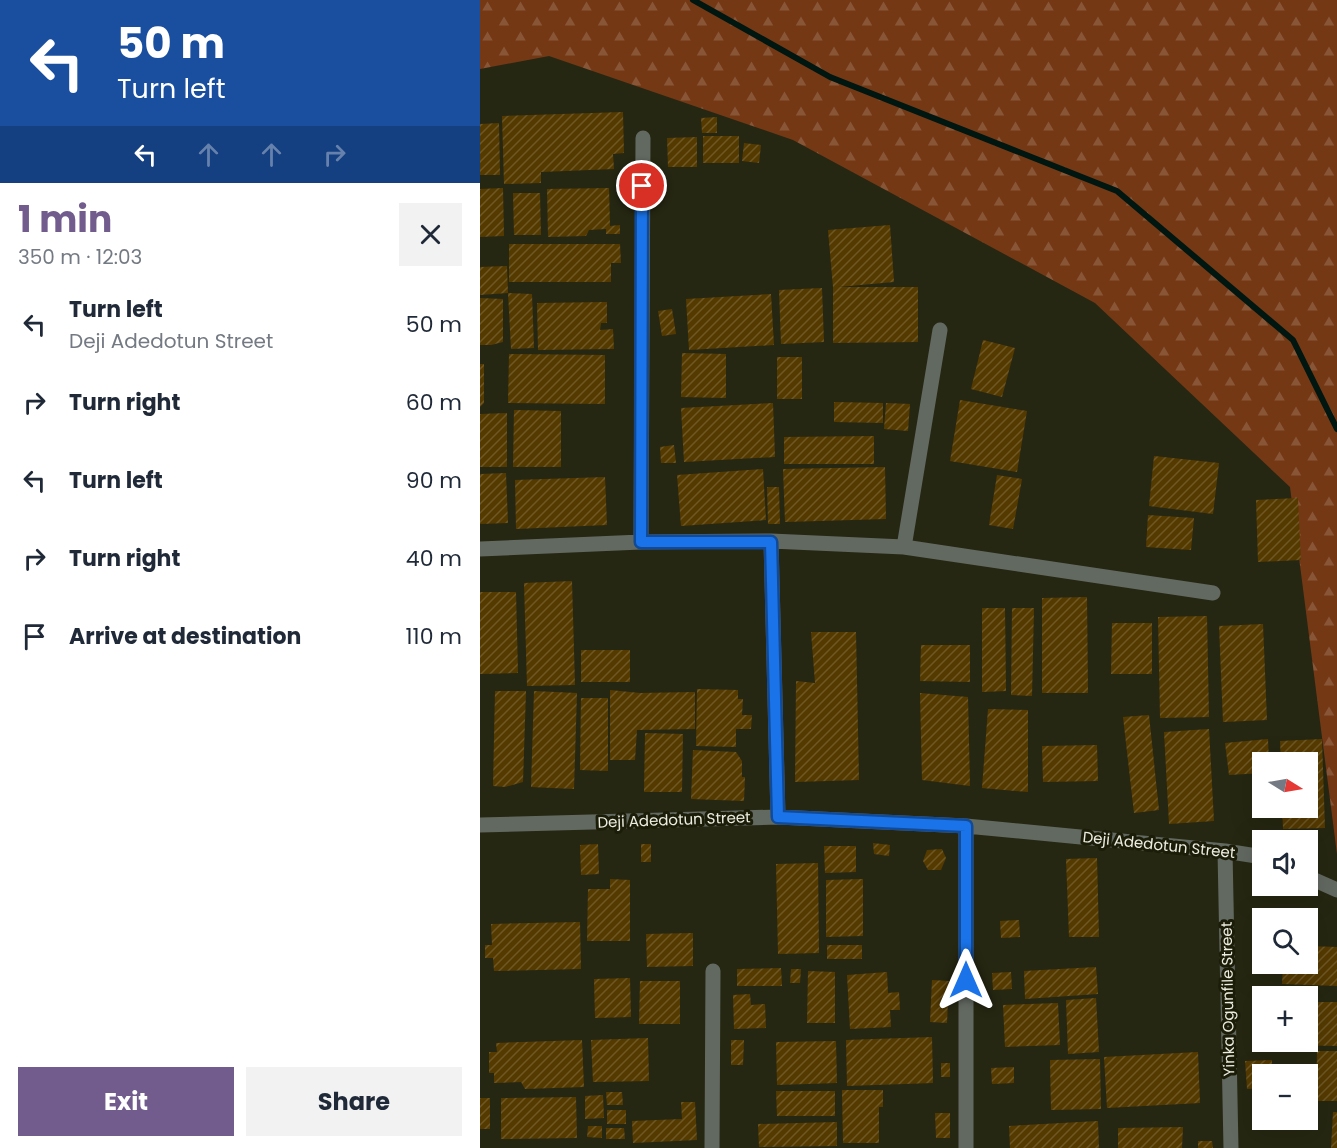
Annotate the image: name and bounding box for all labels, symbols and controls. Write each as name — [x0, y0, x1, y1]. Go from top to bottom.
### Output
text: 50 m — [117, 14, 225, 73]
icon: left — [18, 24, 96, 102]
text: Turn left — [117, 70, 226, 107]
icon: left — [129, 138, 162, 171]
icon: ahead — [192, 138, 225, 171]
icon: ahead — [255, 138, 288, 171]
icon: right — [318, 138, 351, 171]
pin — [616, 160, 667, 211]
icon: arrive — [625, 169, 658, 202]
text: 1 min — [18, 194, 112, 245]
button: close — [399, 203, 462, 266]
text: 350 m · 12:03 — [18, 243, 142, 271]
text: Turn left — [69, 294, 163, 325]
icon: left — [18, 308, 51, 341]
text: 50 m — [406, 309, 462, 340]
text: Deji Adedotun Street — [69, 327, 273, 355]
icon: right — [18, 386, 51, 419]
text: Turn right — [69, 387, 180, 418]
text: 60 m — [406, 387, 462, 418]
icon: left — [18, 464, 51, 497]
text: Turn left — [69, 465, 163, 496]
text: 90 m — [406, 465, 462, 496]
icon: right — [18, 542, 51, 575]
text: Turn right — [69, 543, 180, 574]
text: 40 m — [406, 543, 462, 574]
icon: arrive — [18, 620, 51, 653]
text: Arrive at destination — [69, 621, 301, 652]
text: 110 m — [406, 621, 462, 652]
north arrow — [1252, 752, 1318, 818]
map controls — [1252, 752, 1318, 1130]
street label: Deji Adedotun Street — [597, 806, 751, 833]
street label: Deji Adedotun Street — [1082, 826, 1236, 863]
button: sound — [1252, 830, 1318, 896]
button: search — [1252, 908, 1318, 974]
street label: Yinka Ogunfile Street — [1216, 922, 1239, 1076]
position arrow — [934, 948, 998, 1012]
button: + — [1252, 986, 1318, 1052]
button: − — [1252, 1064, 1318, 1130]
button: Exit — [18, 1067, 234, 1136]
button: Share — [246, 1067, 462, 1136]

